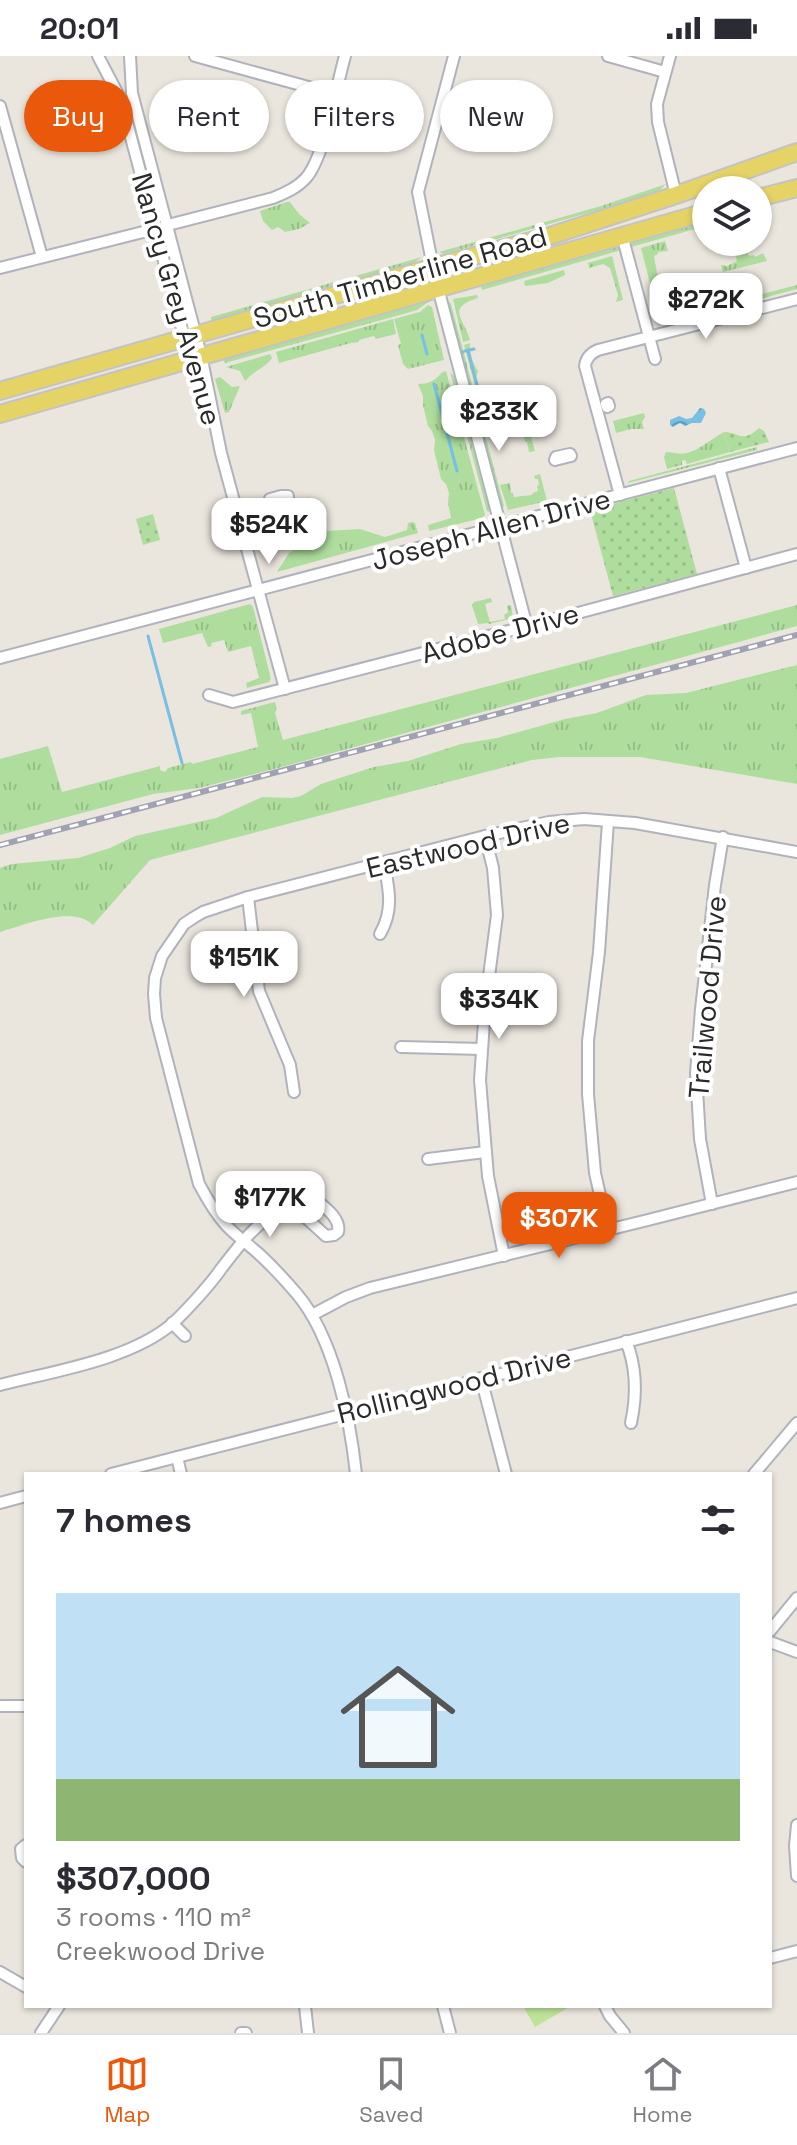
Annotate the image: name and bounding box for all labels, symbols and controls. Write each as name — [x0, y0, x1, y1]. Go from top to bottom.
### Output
text: 20:01 — [40, 9, 119, 48]
chip: Buy — [24, 80, 133, 152]
chip: Rent — [149, 80, 269, 152]
chip: Filters — [285, 80, 424, 152]
chip: New — [440, 80, 553, 152]
street label: Nancy Grey Avenue — [124, 169, 230, 429]
map controls — [692, 176, 772, 256]
button: layers — [692, 176, 772, 256]
street label: South Timberline Road — [249, 218, 551, 336]
pin: $272K — [650, 273, 762, 341]
text: $272K — [668, 282, 744, 316]
pin: $233K — [443, 385, 555, 453]
text: $233K — [459, 394, 539, 428]
street label: Joseph Allen Drive — [368, 480, 614, 578]
pin: $524K — [213, 498, 325, 566]
text: $524K — [230, 507, 309, 541]
street label: Adobe Drive — [417, 595, 583, 671]
street label: Eastwood Drive — [363, 804, 573, 886]
street label: Trailwood Drive — [680, 894, 734, 1100]
pin: $151K — [188, 931, 300, 999]
text: $151K — [209, 940, 279, 974]
pin: $334K — [443, 973, 555, 1041]
text: $334K — [459, 982, 539, 1016]
pin: $177K — [214, 1171, 326, 1239]
text: $177K — [234, 1180, 306, 1214]
pin: $307K — [503, 1192, 615, 1260]
text: $307K — [520, 1201, 598, 1235]
street label: Rollingwood Drive — [333, 1339, 575, 1431]
icon: filters — [696, 1498, 740, 1542]
text: 7 homes — [56, 1499, 192, 1542]
icon: home — [326, 1645, 470, 1789]
text: $307,000 — [56, 1857, 211, 1900]
text: 3 rooms · 110 m² — [56, 1900, 251, 1934]
text: Creekwood Drive — [56, 1934, 265, 1968]
tab: Map — [105, 2052, 150, 2128]
tab: Saved — [359, 2052, 424, 2128]
tab: Home — [633, 2052, 693, 2128]

